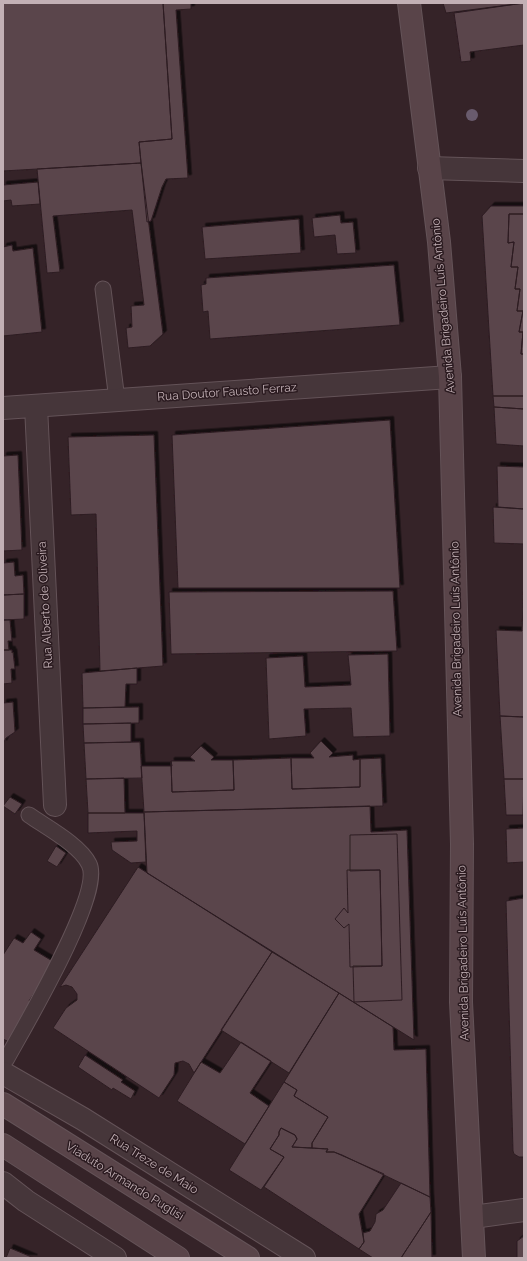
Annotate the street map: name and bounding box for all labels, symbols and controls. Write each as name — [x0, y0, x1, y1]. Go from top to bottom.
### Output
street label: Avenida Brigadeiro Luís Antônio — [428, 218, 458, 394]
street label: Rua Doutor Fausto Ferraz — [157, 380, 297, 404]
street label: Rua Alberto de Oliveira — [35, 541, 55, 669]
street label: Avenida Brigadeiro Luís Antônio — [447, 541, 465, 717]
street label: Avenida Brigadeiro Luís Antônio — [454, 865, 472, 1041]
street label: Rua Treze de Maio — [107, 1131, 201, 1197]
street label: Viaduto Armando Puglisi — [63, 1139, 187, 1223]

